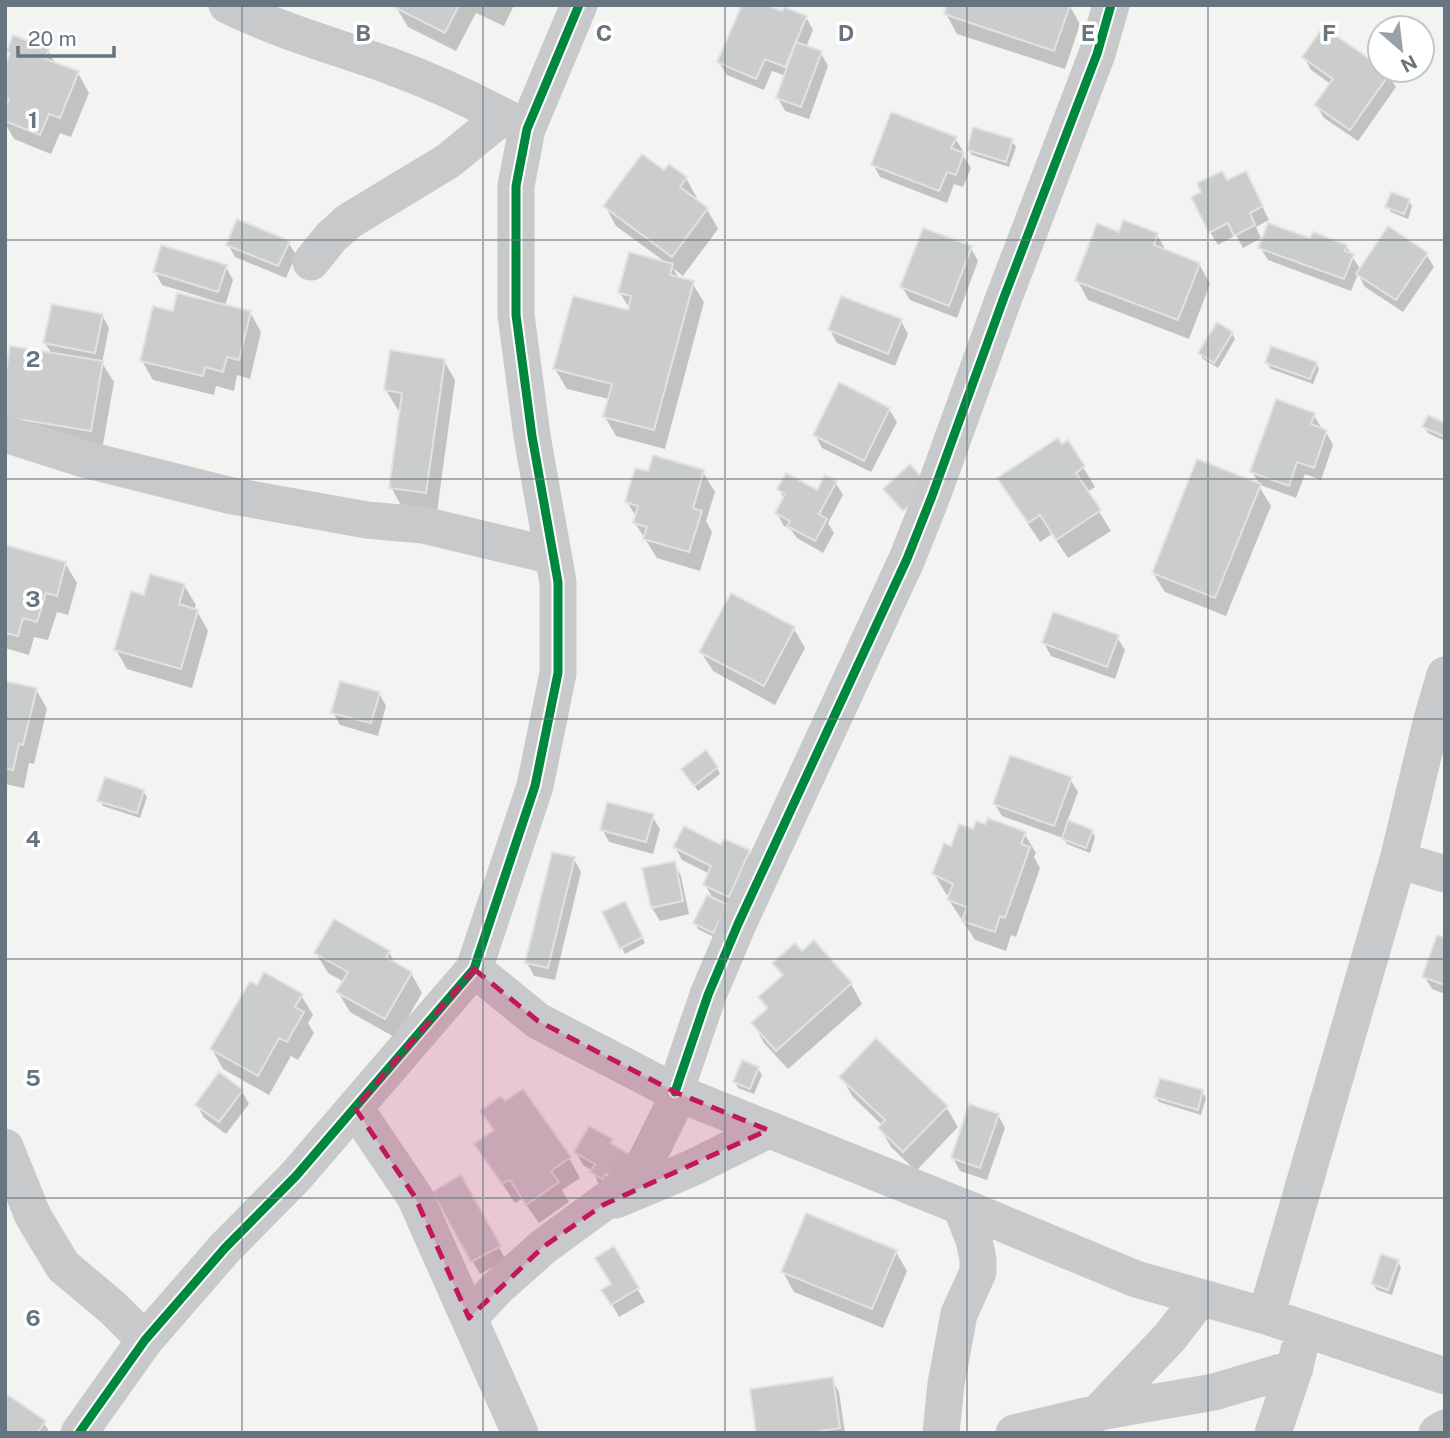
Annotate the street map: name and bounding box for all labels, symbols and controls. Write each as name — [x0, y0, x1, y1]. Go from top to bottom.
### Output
scale bar — [18, 14, 114, 58]
north arrow — [1366, 14, 1436, 84]
text: B — [355, 19, 371, 46]
text: C — [596, 19, 612, 46]
text: D — [838, 19, 854, 46]
text: E — [1081, 19, 1095, 46]
text: F — [1322, 19, 1336, 46]
text: 20 m — [28, 26, 77, 51]
text: N — [1397, 51, 1421, 77]
text: 1 — [28, 106, 38, 133]
text: 2 — [26, 345, 40, 372]
text: 3 — [25, 585, 41, 612]
text: 4 — [25, 825, 41, 852]
text: 5 — [25, 1064, 41, 1091]
text: 6 — [25, 1304, 41, 1331]

